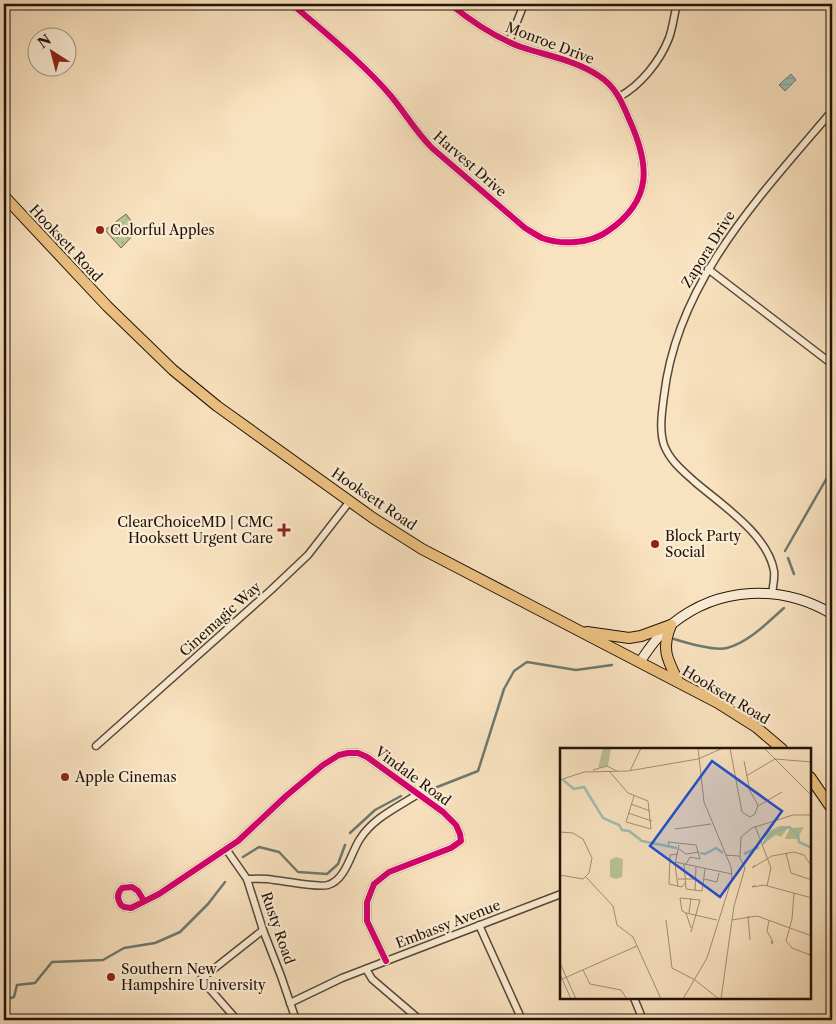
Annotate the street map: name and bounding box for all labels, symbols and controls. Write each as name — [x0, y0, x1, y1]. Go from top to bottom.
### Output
street label: Monroe Drive — [503, 18, 597, 68]
north arrow — [28, 28, 78, 78]
text: N — [34, 31, 55, 52]
street label: Harvest Drive — [430, 127, 510, 201]
street label: Hooksett Road — [26, 201, 107, 286]
street label: Zapora Drive — [677, 207, 739, 291]
place label: Colorful Apples — [110, 221, 215, 239]
marker: Colorful Apples — [94, 224, 106, 236]
street label: Hooksett Road — [328, 464, 421, 534]
place label: ClearChoiceMD | CMC Hooksett Urgent Care — [117, 513, 273, 547]
marker: ClearChoiceMD | CMC Hooksett Urgent Care — [277, 523, 291, 537]
place label: Block Party Social — [665, 527, 742, 561]
marker: Block Party Social — [649, 538, 661, 550]
street label: Cinemagic Way — [176, 578, 265, 660]
street label: Hooksett Road — [679, 662, 774, 728]
street label: Vindale Road — [371, 742, 455, 810]
inset map — [560, 748, 811, 999]
place label: Apple Cinemas — [74, 768, 177, 786]
marker: Apple Cinemas — [59, 771, 71, 783]
street label: Rusty Road — [257, 889, 299, 967]
street label: Embassy Avenue — [393, 896, 503, 952]
place label: Southern New Hampshire University — [121, 960, 266, 994]
marker: Southern New Hampshire University — [105, 971, 117, 983]

